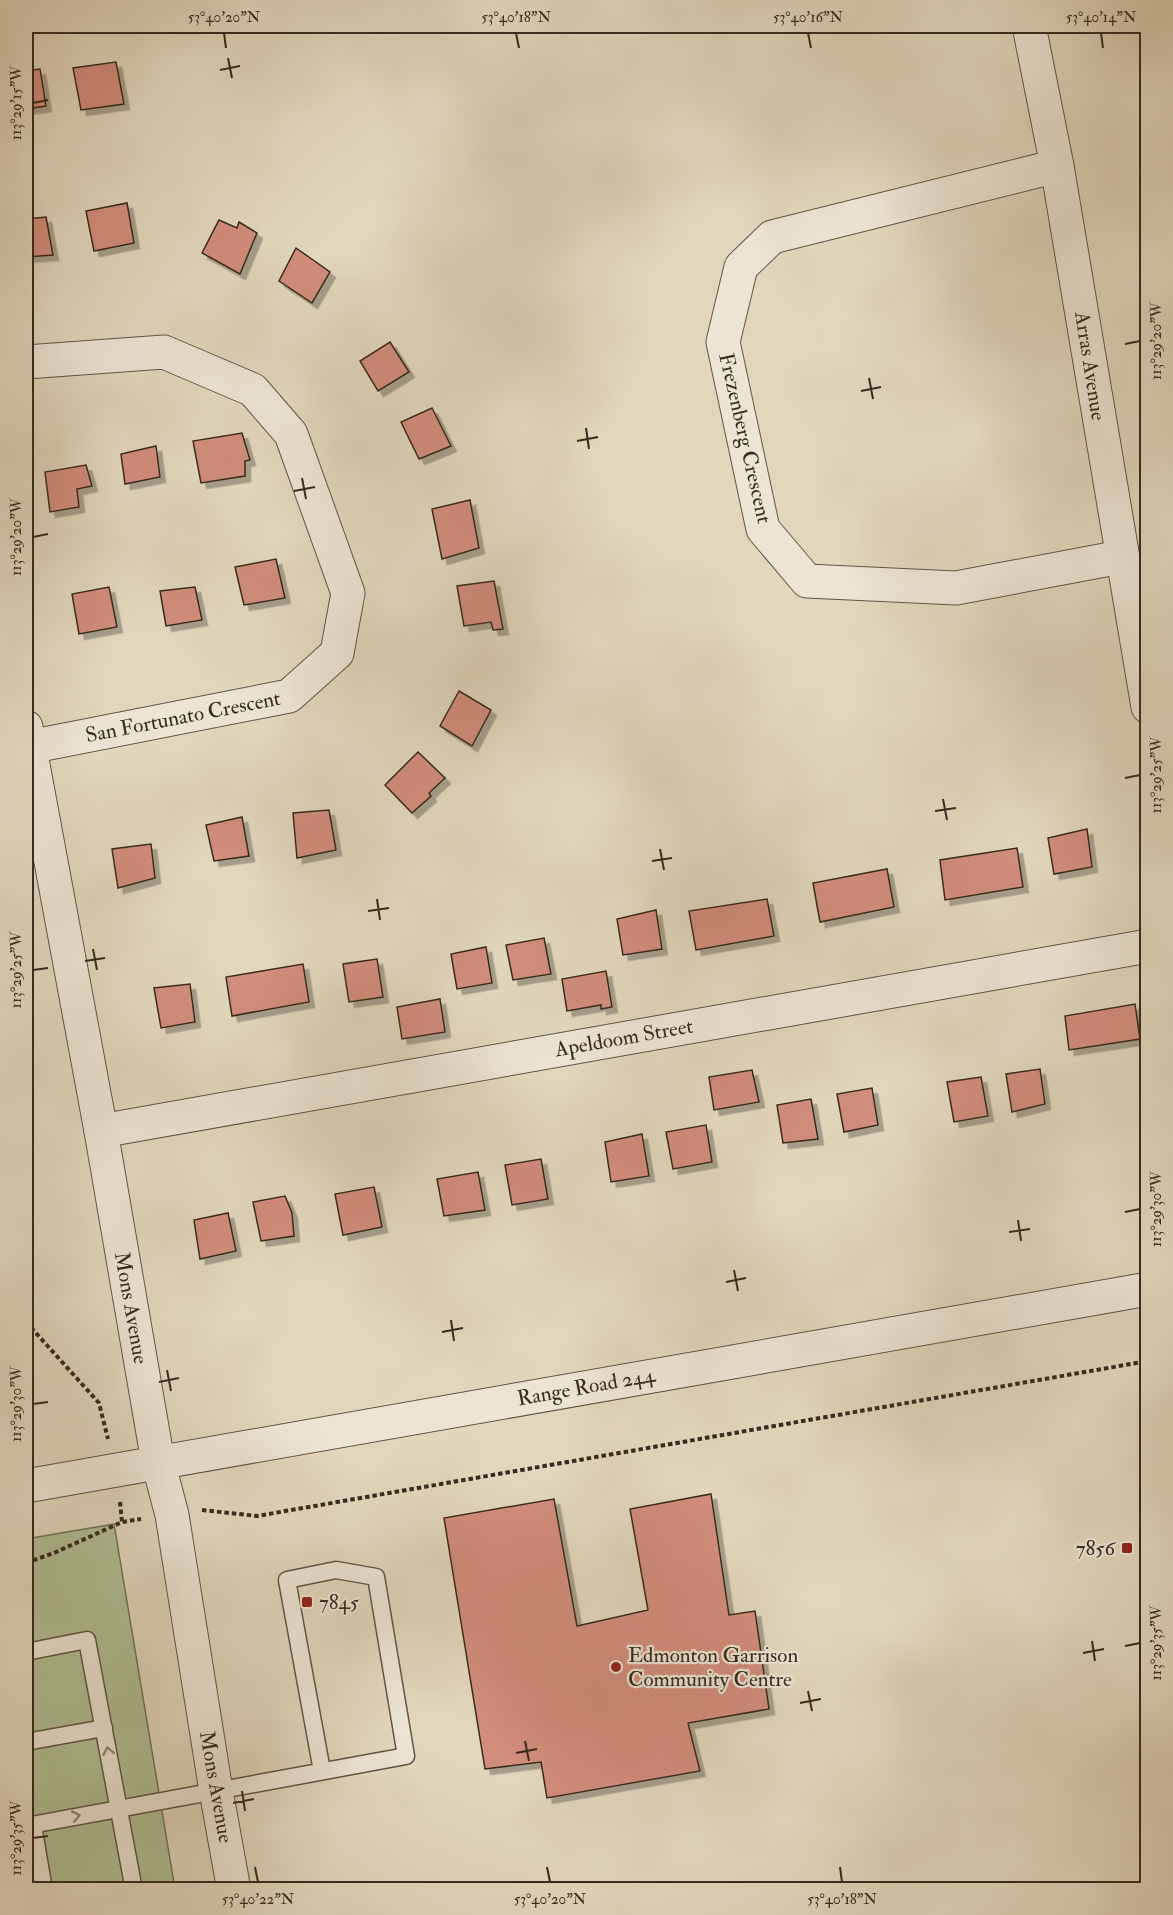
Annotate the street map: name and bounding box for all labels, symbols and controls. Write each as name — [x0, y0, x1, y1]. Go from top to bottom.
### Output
text: 53°40'20"N — [188, 8, 261, 27]
text: 53°40'18"N — [481, 8, 551, 27]
text: 53°40'16"N — [773, 8, 844, 27]
text: 53°40'14"N — [1066, 8, 1137, 27]
text: 113°29'15"W — [7, 65, 26, 140]
text: 113°29'20"W — [1147, 301, 1166, 380]
street label: Arras Avenue — [1068, 309, 1112, 423]
street label: Frezenberg Crescent — [712, 350, 778, 526]
text: 113°29'20"W — [7, 497, 26, 576]
street label: San Fortunato Crescent — [83, 685, 283, 749]
text: 113°29'25"W — [1147, 736, 1166, 813]
text: 113°29'25"W — [7, 931, 26, 1008]
street label: Apeldoom Street — [552, 1013, 695, 1064]
text: 113°29'30"W — [1147, 1170, 1166, 1247]
street label: Mons Avenue — [108, 1250, 154, 1366]
street label: Range Road 244 — [515, 1361, 659, 1412]
text: 113°29'30"W — [7, 1365, 26, 1442]
place label: 7856 — [1076, 1535, 1116, 1562]
marker: 7856 — [1120, 1541, 1134, 1555]
place label: 7845 — [319, 1589, 360, 1616]
marker: 7845 — [300, 1595, 314, 1609]
text: 113°29'35"W — [1147, 1605, 1166, 1681]
place label: Edmonton Garrison Community Centre — [628, 1642, 798, 1693]
marker: Edmonton Garrison Community Centre — [609, 1660, 623, 1674]
street label: Mons Avenue — [193, 1729, 239, 1845]
one-way arrow — [102, 1746, 115, 1756]
text: 113°29'35"W — [7, 1800, 26, 1876]
one-way arrow — [71, 1811, 81, 1823]
text: 53°40'22"N — [222, 1890, 295, 1909]
text: 53°40'20"N — [514, 1890, 587, 1909]
text: 53°40'18"N — [807, 1890, 877, 1909]

